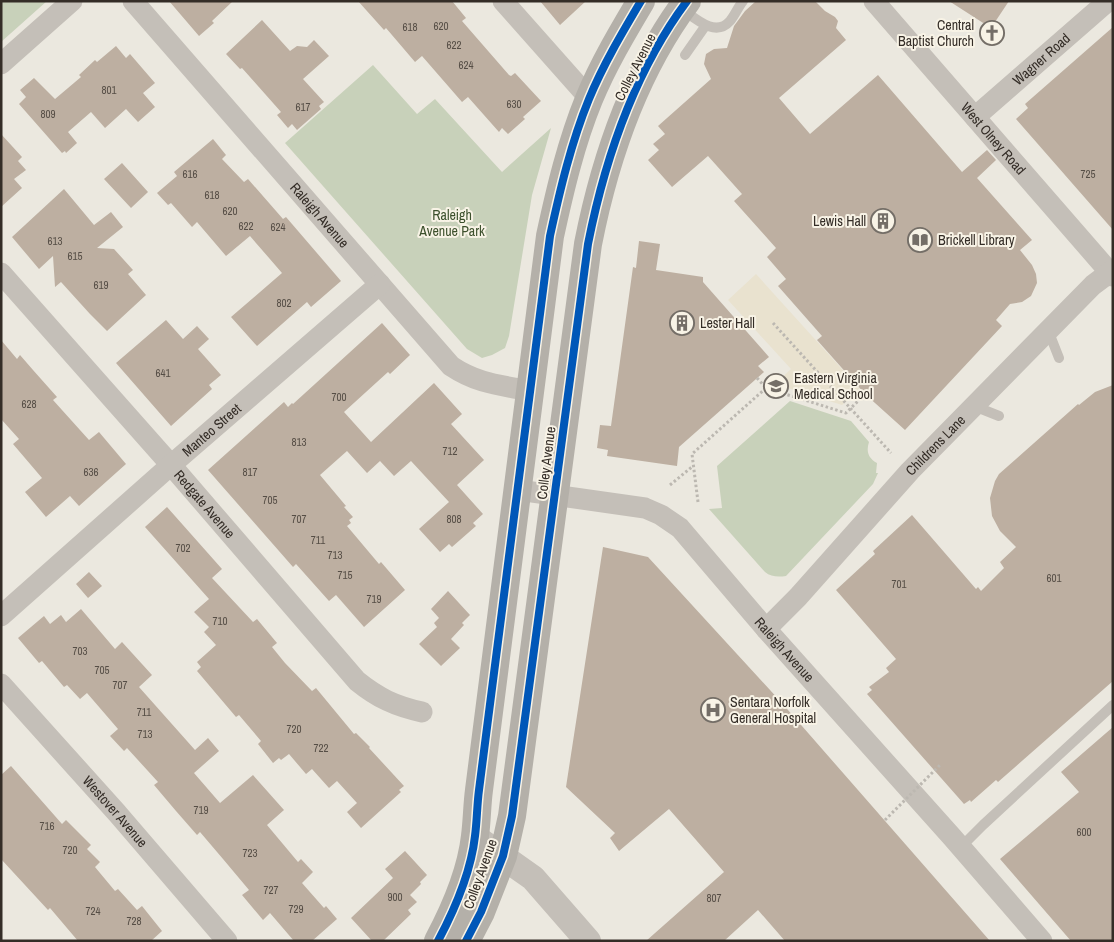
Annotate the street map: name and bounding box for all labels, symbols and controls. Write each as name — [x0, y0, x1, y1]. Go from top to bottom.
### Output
place label: Central Baptist Church — [898, 16, 974, 50]
house number: 620 — [433, 19, 449, 33]
house number: 618 — [402, 20, 418, 34]
church icon: Central Baptist Church — [979, 20, 1005, 46]
street label: Wagner Road — [1009, 29, 1074, 89]
street label: Colley Avenue — [610, 30, 660, 104]
house number: 622 — [446, 38, 462, 52]
house number: 624 — [458, 58, 474, 72]
house number: 801 — [101, 83, 117, 97]
house number: 630 — [506, 97, 522, 111]
street label: West Olney Road — [957, 99, 1030, 178]
house number: 617 — [295, 100, 311, 114]
house number: 809 — [40, 107, 56, 121]
house number: 616 — [182, 167, 198, 181]
house number: 725 — [1080, 167, 1096, 181]
street label: Raleigh Avenue — [286, 179, 353, 252]
house number: 618 — [204, 188, 220, 202]
house number: 620 — [222, 204, 238, 218]
park label: Raleigh Avenue Park — [418, 206, 485, 240]
building icon: Lewis Hall — [870, 208, 896, 234]
place label: Lewis Hall — [813, 212, 866, 230]
house number: 622 — [238, 219, 254, 233]
house number: 624 — [270, 220, 286, 234]
library icon: Brickell Library — [907, 227, 933, 253]
place label: Brickell Library — [938, 231, 1015, 249]
house number: 613 — [47, 234, 63, 248]
house number: 615 — [67, 249, 83, 263]
house number: 619 — [93, 278, 109, 292]
house number: 802 — [276, 296, 292, 310]
building icon: Lester Hall — [669, 310, 695, 336]
place label: Lester Hall — [700, 314, 755, 332]
house number: 641 — [155, 366, 171, 380]
place label: Eastern Virginia Medical School — [794, 369, 877, 403]
school or university icon: Eastern Virginia Medical School — [763, 373, 789, 399]
house number: 700 — [331, 390, 347, 404]
house number: 628 — [21, 397, 37, 411]
street label: Manteo Street — [178, 399, 245, 460]
street label: Childrens Lane — [902, 411, 969, 479]
street label: Colley Avenue — [533, 426, 559, 500]
house number: 813 — [291, 435, 307, 449]
house number: 712 — [442, 444, 458, 458]
house number: 636 — [83, 465, 99, 479]
house number: 817 — [242, 465, 258, 479]
street label: Redgate Avenue — [170, 466, 239, 542]
house number: 705 — [262, 493, 278, 507]
house number: 707 — [291, 512, 307, 526]
house number: 808 — [446, 512, 462, 526]
house number: 711 — [311, 533, 325, 547]
house number: 702 — [175, 541, 191, 555]
house number: 713 — [327, 548, 343, 562]
house number: 715 — [337, 568, 353, 582]
house number: 601 — [1046, 571, 1062, 585]
house number: 701 — [891, 577, 907, 591]
house number: 719 — [366, 592, 382, 606]
street label: Raleigh Avenue — [751, 613, 818, 686]
house number: 710 — [212, 614, 228, 628]
house number: 703 — [72, 644, 88, 658]
house number: 705 — [94, 663, 110, 677]
house number: 707 — [112, 678, 128, 692]
place label: Sentara Norfolk General Hospital — [730, 693, 816, 727]
hospital icon: Sentara Norfolk General Hospital — [700, 697, 726, 723]
house number: 711 — [137, 705, 151, 719]
house number: 720 — [286, 722, 302, 736]
house number: 713 — [137, 727, 153, 741]
house number: 722 — [313, 741, 329, 755]
street label: Westover Avenue — [79, 772, 151, 851]
house number: 719 — [193, 803, 209, 817]
house number: 716 — [39, 819, 55, 833]
house number: 600 — [1076, 825, 1092, 839]
street label: Colley Avenue — [459, 837, 501, 911]
house number: 720 — [62, 843, 78, 857]
house number: 723 — [242, 846, 258, 860]
house number: 727 — [263, 883, 279, 897]
house number: 900 — [387, 890, 403, 904]
house number: 807 — [706, 891, 722, 905]
house number: 729 — [288, 902, 304, 916]
house number: 724 — [85, 904, 101, 918]
house number: 728 — [126, 914, 142, 928]

